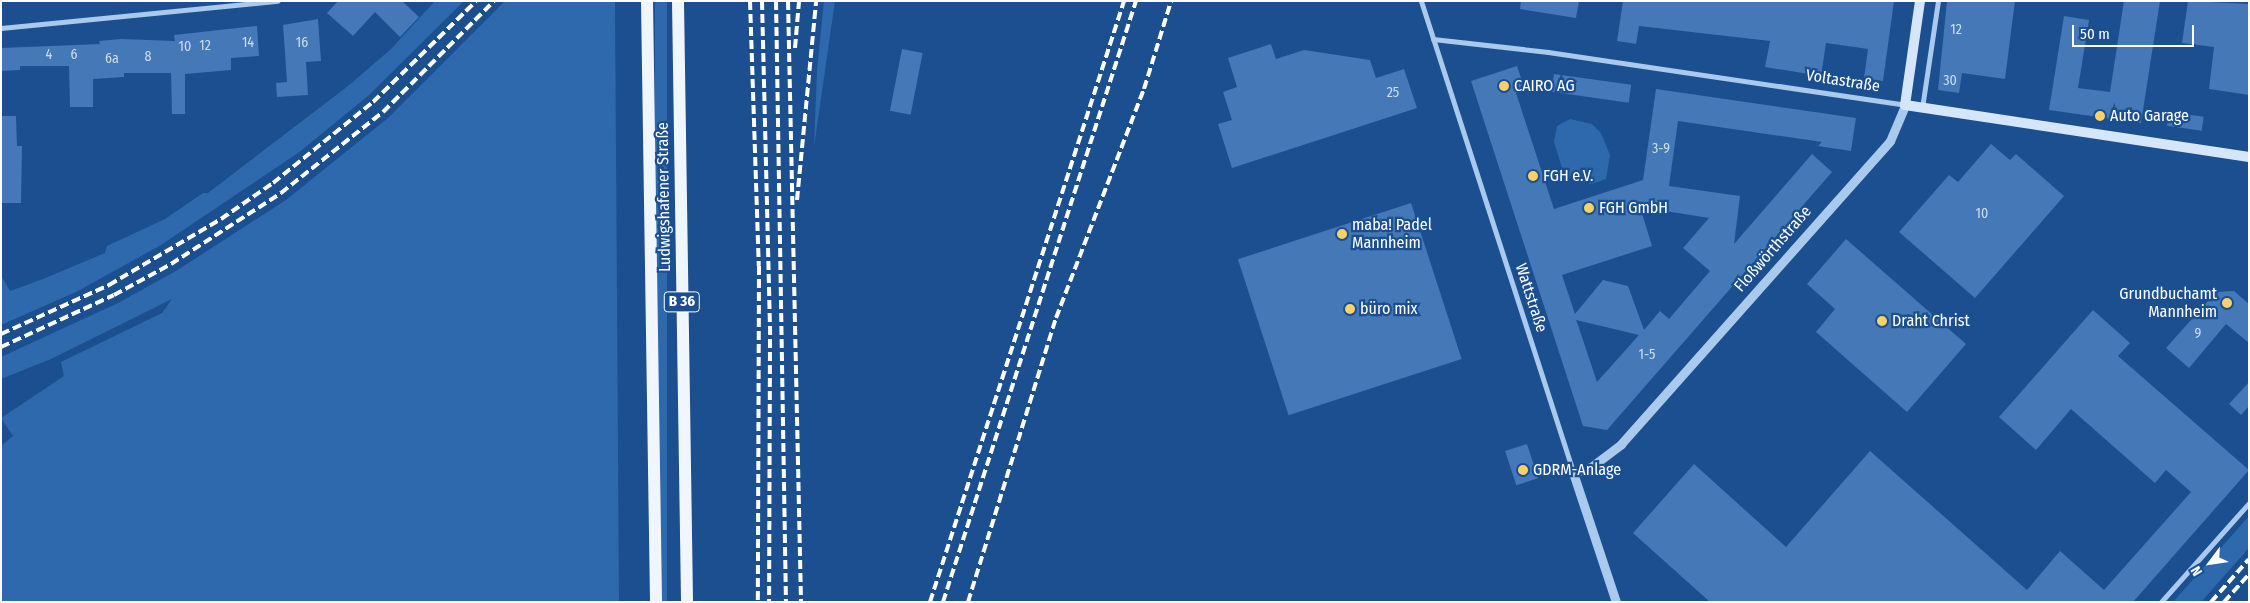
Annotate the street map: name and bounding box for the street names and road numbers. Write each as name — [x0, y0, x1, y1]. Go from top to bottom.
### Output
street label: Voltastraße — [1805, 66, 1881, 96]
street label: Ludwigshafener Straße — [653, 122, 675, 272]
street label: Floßwörthstraße — [1730, 202, 1816, 296]
street label: Wattstraße — [1511, 261, 1551, 335]
road number: B 36 — [663, 290, 701, 314]

